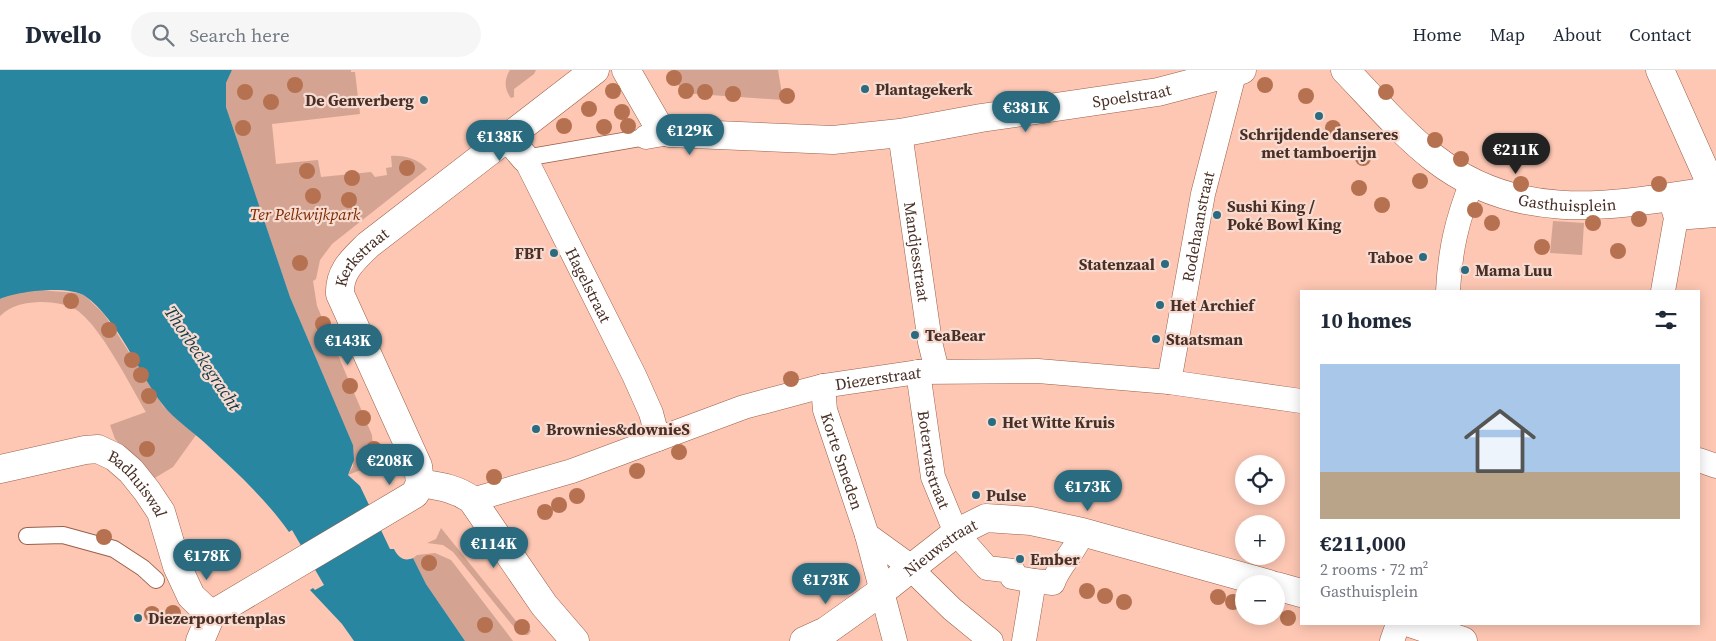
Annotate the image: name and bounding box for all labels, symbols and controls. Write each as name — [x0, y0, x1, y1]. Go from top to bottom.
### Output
search box — [131, 12, 481, 57]
text: Dwello — [25, 18, 101, 51]
icon: search — [149, 21, 177, 49]
text: Search here — [189, 22, 290, 48]
text: Home — [1413, 22, 1462, 47]
text: Map — [1490, 22, 1525, 47]
text: About — [1553, 22, 1601, 47]
text: Contact — [1629, 22, 1691, 47]
place label: Plantagekerk — [875, 78, 973, 100]
street label: Spoelstraat — [1091, 78, 1174, 113]
marker: Plantagekerk — [859, 83, 871, 95]
place label: De Genverberg — [305, 89, 414, 111]
pin: €381K — [991, 90, 1061, 133]
marker: De Genverberg — [418, 94, 430, 106]
text: €381K — [1003, 96, 1049, 118]
marker: Schrijdende danseres met tamboerijn — [1313, 110, 1325, 122]
pin: €129K — [655, 114, 725, 156]
pin: €138K — [465, 119, 535, 162]
text: €129K — [667, 119, 713, 141]
place label: Schrijdende danseres met tamboerijn — [1240, 123, 1398, 163]
text: €138K — [477, 125, 523, 147]
pin: €211K — [1481, 132, 1551, 175]
text: €211K — [1493, 138, 1539, 160]
street label: Rodehaanstraat — [1176, 168, 1220, 284]
street label: Gasthuisplein — [1516, 188, 1617, 216]
place label: Sushi King / Poké Bowl King — [1227, 195, 1342, 235]
street label: Mandjesstraat — [899, 200, 935, 304]
park label: Ter Pelkwijkpark — [250, 203, 361, 225]
marker: Sushi King / Poké Bowl King — [1211, 209, 1223, 221]
street label: Kerkstraat — [329, 222, 394, 289]
place label: FBT — [515, 242, 544, 264]
street label: Hagelstraat — [561, 244, 617, 327]
place label: Taboe — [1368, 246, 1413, 268]
marker: FBT — [548, 247, 560, 259]
marker: Taboe — [1417, 251, 1429, 263]
place label: Statenzaal — [1079, 253, 1155, 275]
marker: Statenzaal — [1159, 258, 1171, 270]
place label: Mama Luu — [1475, 259, 1553, 281]
marker: Mama Luu — [1459, 264, 1471, 276]
place label: Het Archief — [1170, 294, 1256, 316]
marker: Het Archief — [1154, 299, 1166, 311]
water label: Thorbeckegracht — [159, 301, 248, 416]
text: 10 homes — [1320, 306, 1412, 335]
icon: filters — [1652, 306, 1680, 334]
pin: €143K — [313, 324, 383, 366]
place label: TeaBear — [925, 324, 986, 346]
place label: Staatsman — [1166, 328, 1243, 350]
text: €143K — [325, 329, 371, 351]
marker: TeaBear — [909, 329, 921, 341]
marker: Staatsman — [1150, 333, 1162, 345]
street label: Diezerstraat — [834, 361, 922, 395]
icon: home — [1455, 396, 1545, 486]
street label: Botervatstraat — [913, 409, 956, 513]
street label: Korte Smeden — [816, 410, 869, 513]
place label: Het Witte Kruis — [1002, 411, 1115, 433]
marker: Het Witte Kruis — [986, 416, 998, 428]
place label: Brownies&downieS — [546, 418, 690, 440]
marker: Brownies&downieS — [530, 423, 542, 435]
street label: Badhuiswal — [105, 444, 173, 520]
pin: €208K — [355, 444, 425, 486]
text: €208K — [367, 449, 413, 471]
map controls — [1235, 455, 1285, 625]
button: locate — [1235, 455, 1285, 505]
pin: €173K — [1053, 470, 1123, 512]
text: €173K — [1065, 475, 1111, 497]
place label: Pulse — [986, 484, 1026, 506]
marker: Pulse — [970, 489, 982, 501]
street label: Nieuwstraat — [899, 513, 981, 581]
button: + — [1235, 515, 1285, 565]
pin: €114K — [459, 526, 529, 569]
text: €211,000 — [1320, 529, 1406, 558]
text: €114K — [471, 532, 517, 554]
pin: €178K — [172, 538, 242, 581]
text: €178K — [184, 544, 230, 566]
place label: Ember — [1030, 548, 1080, 570]
marker: Ember — [1014, 553, 1026, 565]
text: 2 rooms · 72 m² — [1320, 558, 1428, 580]
pin: €173K — [791, 562, 861, 605]
text: €173K — [803, 568, 849, 590]
button: − — [1235, 575, 1285, 625]
text: Gasthuisplein — [1320, 580, 1418, 602]
place label: Diezerpoortenplas — [148, 607, 286, 629]
marker: Diezerpoortenplas — [132, 612, 144, 624]

